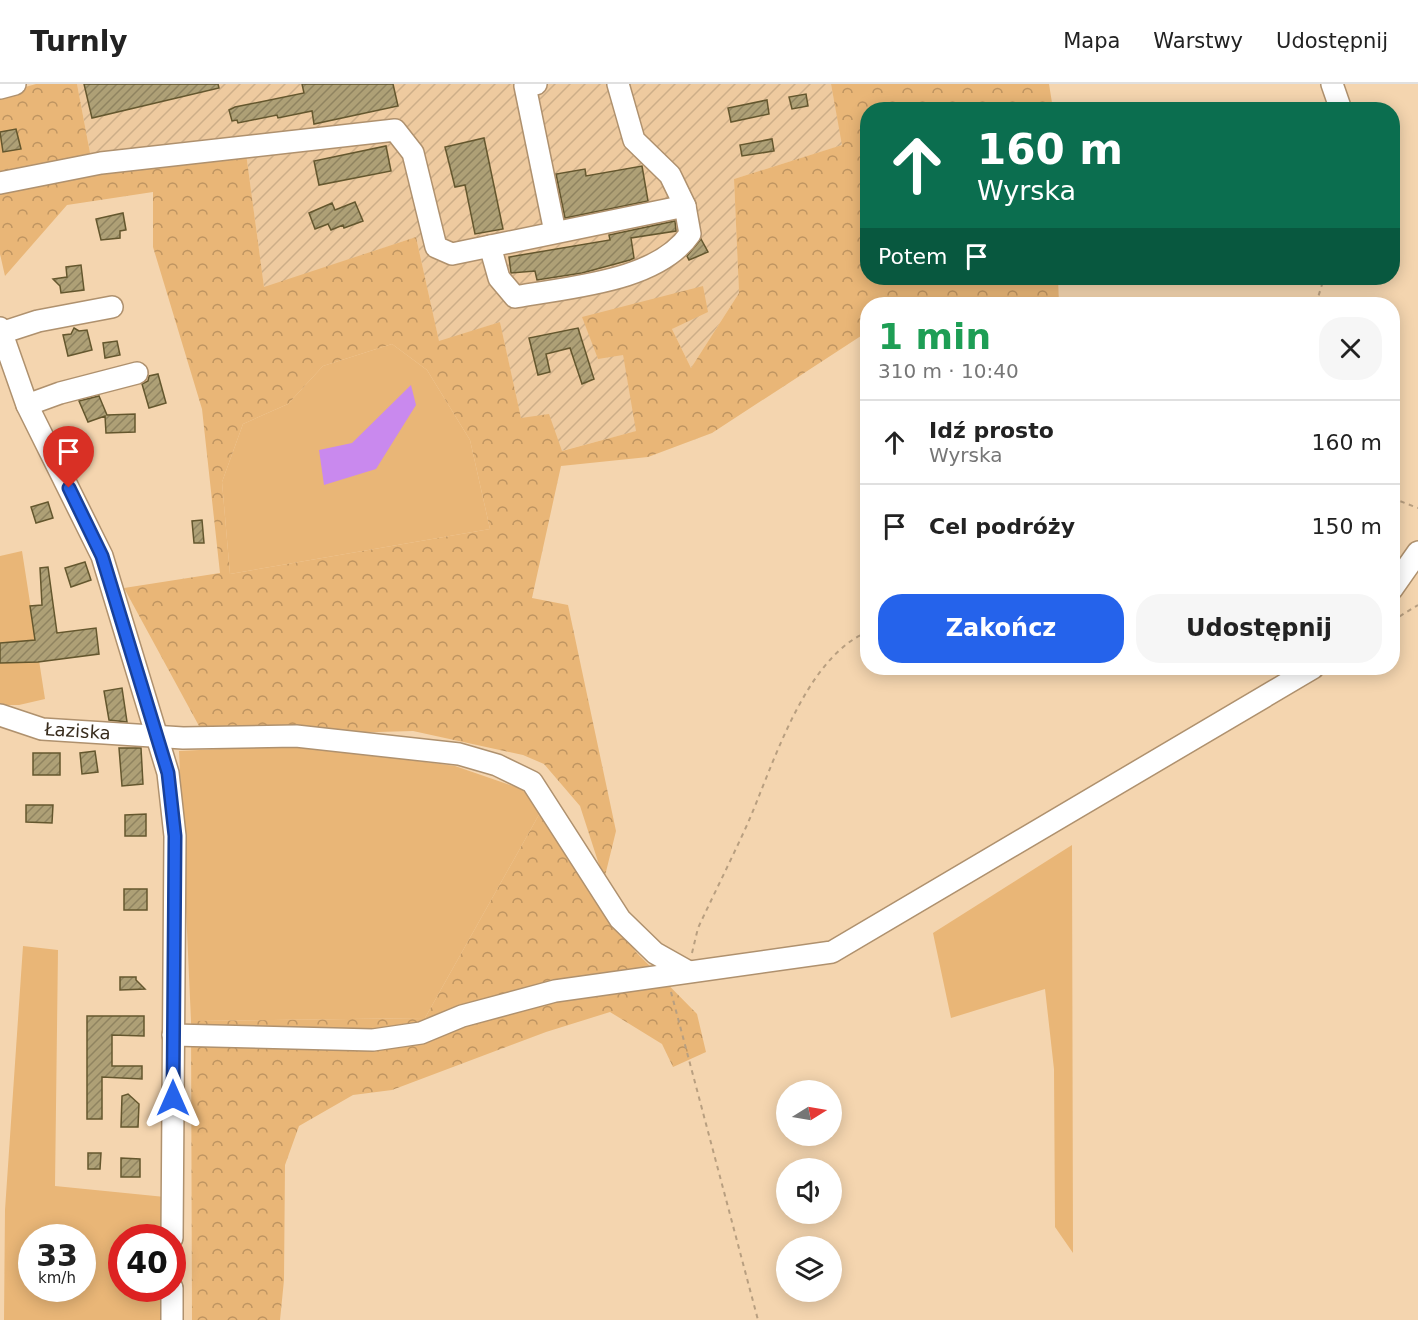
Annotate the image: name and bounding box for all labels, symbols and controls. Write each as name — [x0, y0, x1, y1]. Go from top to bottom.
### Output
text: Turnly — [30, 25, 128, 58]
text: Mapa — [1063, 29, 1120, 53]
text: Warstwy — [1153, 29, 1243, 53]
text: Udostępnij — [1276, 29, 1388, 53]
text: 160 m — [977, 125, 1123, 174]
icon: ahead — [878, 126, 956, 204]
text: Wyrska — [977, 175, 1076, 206]
icon: arrive — [960, 240, 993, 273]
text: Potem — [878, 244, 948, 269]
text: 1 min — [878, 316, 991, 357]
button: close — [1319, 317, 1382, 380]
text: 310 m · 10:40 — [878, 359, 1019, 383]
text: Idź prosto — [929, 418, 1054, 443]
pin — [43, 426, 94, 488]
icon: ahead — [878, 426, 911, 459]
text: 160 m — [1312, 430, 1382, 455]
icon: arrive — [52, 435, 85, 468]
text: Wyrska — [929, 443, 1002, 467]
icon: arrive — [878, 510, 911, 543]
text: Cel podróży — [929, 514, 1075, 539]
text: 150 m — [1312, 514, 1382, 539]
button: Zakończ — [878, 594, 1124, 663]
button: Udostępnij — [1136, 594, 1382, 663]
street label: Łaziska — [43, 718, 111, 743]
position arrow — [141, 1066, 205, 1130]
north arrow — [776, 1080, 842, 1146]
map controls — [776, 1080, 842, 1302]
button: sound — [776, 1158, 842, 1224]
speed limit sign: 40 — [108, 1224, 186, 1302]
button: layers — [776, 1236, 842, 1302]
text: 33 — [36, 1238, 78, 1273]
text: km/h — [38, 1269, 76, 1287]

